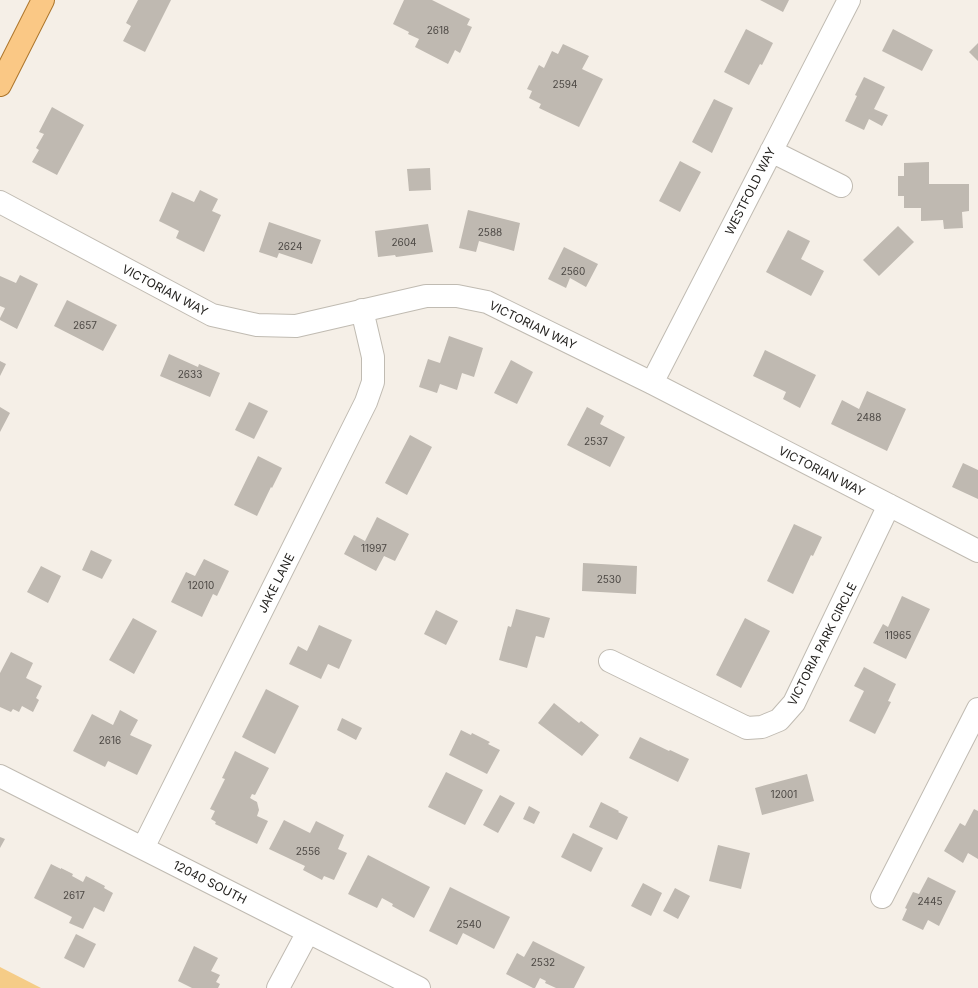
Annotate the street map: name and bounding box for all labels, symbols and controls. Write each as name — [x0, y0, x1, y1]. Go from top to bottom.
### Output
house number: 2618 — [427, 24, 449, 36]
house number: 2594 — [553, 78, 577, 90]
street label: WESTFOLD WAY — [721, 145, 779, 237]
house number: 2588 — [478, 226, 502, 238]
house number: 2604 — [391, 236, 417, 248]
house number: 2624 — [278, 240, 302, 252]
street label: VICTORIAN WAY — [119, 261, 211, 319]
house number: 2560 — [561, 265, 585, 277]
street label: VICTORIAN WAY — [487, 297, 579, 353]
house number: 2657 — [73, 319, 97, 331]
house number: 2633 — [178, 368, 202, 380]
house number: 2488 — [857, 411, 881, 423]
house number: 2537 — [584, 435, 608, 447]
street label: VICTORIAN WAY — [776, 443, 868, 499]
house number: 11997 — [361, 542, 387, 554]
street label: JAKE LANE — [255, 551, 297, 615]
house number: 2530 — [597, 573, 621, 585]
house number: 12010 — [188, 579, 214, 591]
street label: VICTORIA PARK CIRCLE — [784, 580, 860, 708]
house number: 11965 — [885, 629, 911, 641]
house number: 2616 — [99, 734, 121, 746]
house number: 12001 — [771, 788, 797, 800]
house number: 2556 — [296, 845, 320, 857]
street label: 12040 SOUTH — [171, 857, 249, 907]
house number: 2617 — [63, 889, 85, 901]
house number: 2445 — [918, 895, 942, 907]
house number: 2540 — [457, 918, 481, 930]
house number: 2532 — [531, 956, 555, 968]

